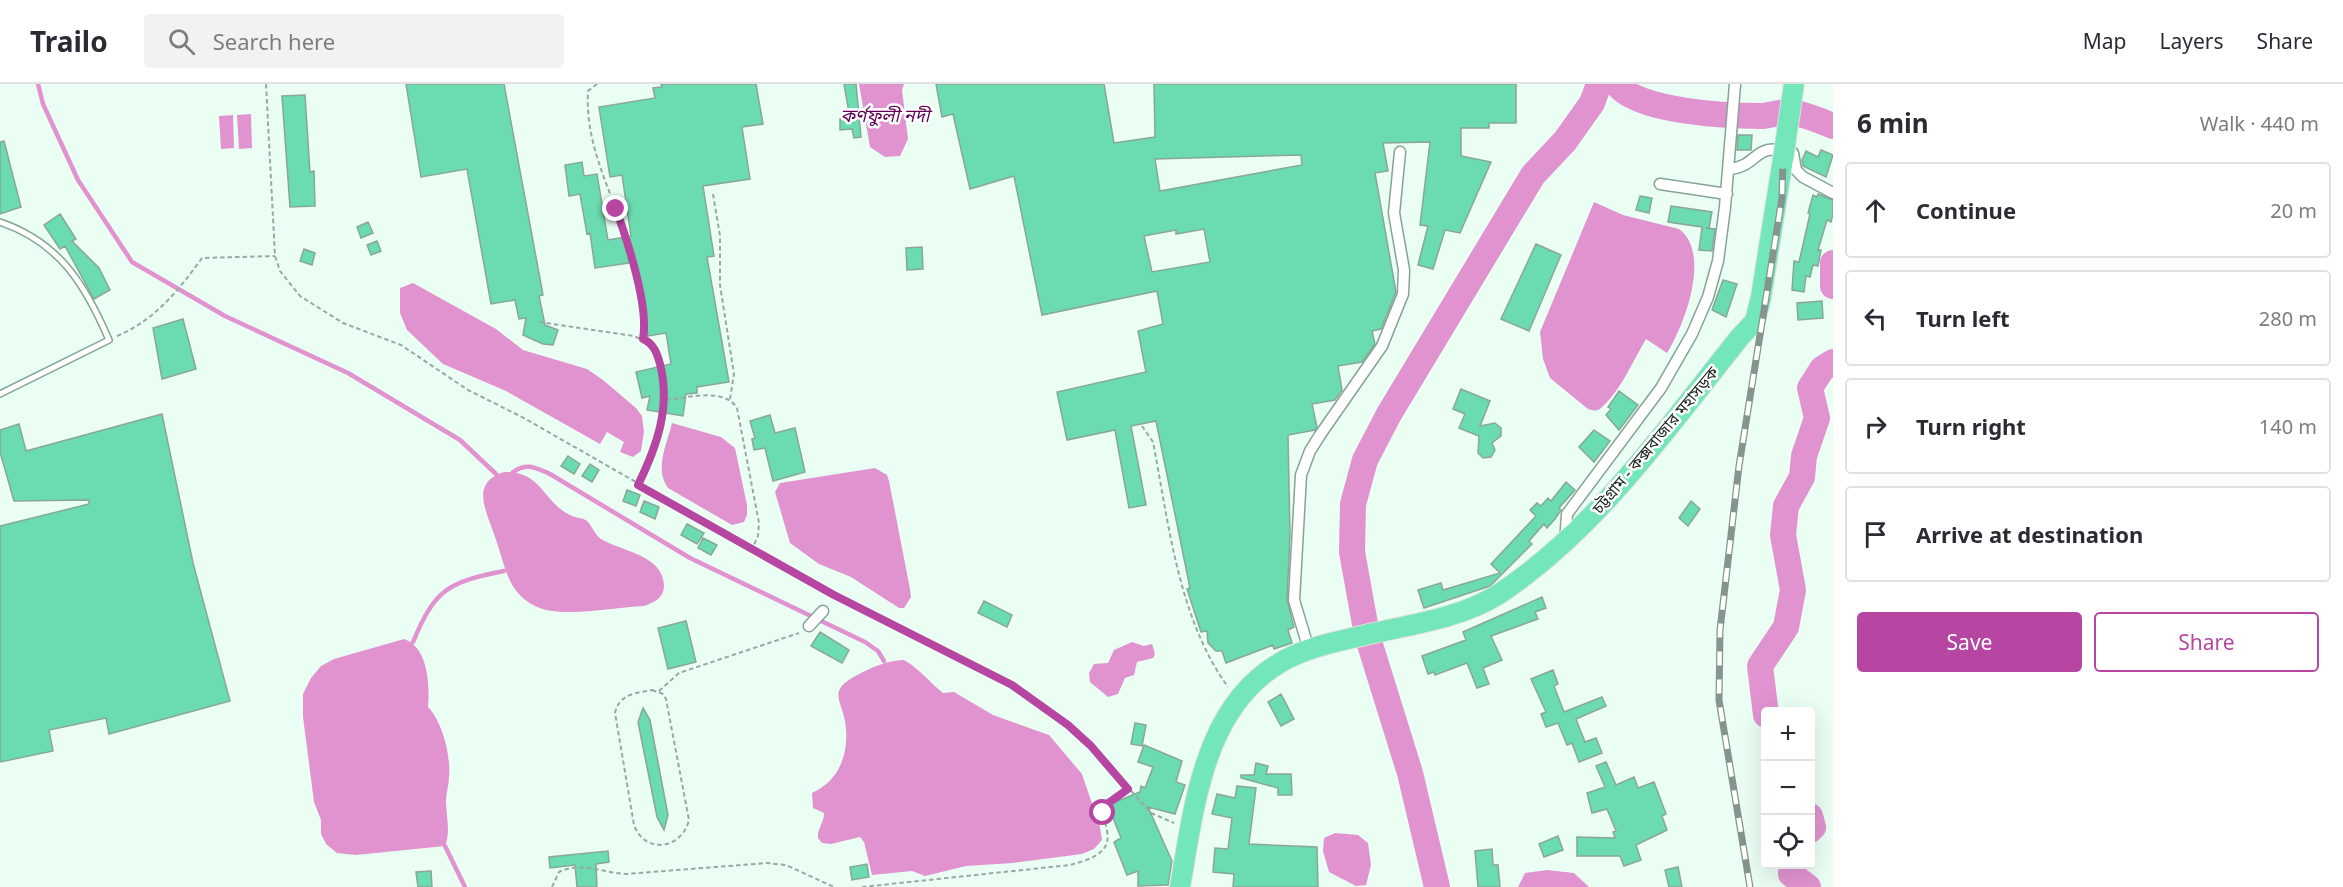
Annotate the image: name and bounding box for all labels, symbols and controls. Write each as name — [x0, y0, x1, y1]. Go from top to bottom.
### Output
search box — [144, 14, 564, 68]
text: Trailo — [30, 22, 108, 60]
icon: search — [165, 25, 198, 58]
text: Search here — [213, 26, 335, 56]
text: Map — [2083, 27, 2127, 55]
text: Layers — [2160, 27, 2224, 55]
text: Share — [2257, 27, 2313, 55]
water label: কর্ণফুলী নদী — [841, 103, 933, 127]
text: 6 min — [1857, 105, 1929, 141]
text: Walk · 440 m — [2200, 110, 2319, 137]
icon: ahead — [1859, 194, 1892, 227]
route end — [602, 195, 628, 221]
text: Continue — [1916, 195, 2016, 225]
text: 20 m — [2270, 197, 2317, 224]
icon: left — [1859, 302, 1892, 335]
text: Turn left — [1916, 303, 2010, 333]
text: 280 m — [2259, 305, 2317, 332]
street label: চট্টগ্রাম - কক্সবাজার মহাসড়ক — [1586, 361, 1724, 519]
icon: right — [1859, 410, 1892, 443]
text: Turn right — [1916, 411, 2026, 441]
text: 140 m — [2259, 413, 2317, 440]
icon: arrive — [1859, 518, 1892, 551]
text: Arrive at destination — [1916, 519, 2143, 549]
button: Save — [1857, 612, 2082, 672]
button: Share — [2094, 612, 2319, 672]
map controls — [1761, 707, 1815, 869]
button: + — [1761, 707, 1815, 761]
button: − — [1761, 761, 1815, 815]
route start — [1089, 799, 1115, 825]
button: locate — [1761, 815, 1815, 869]

